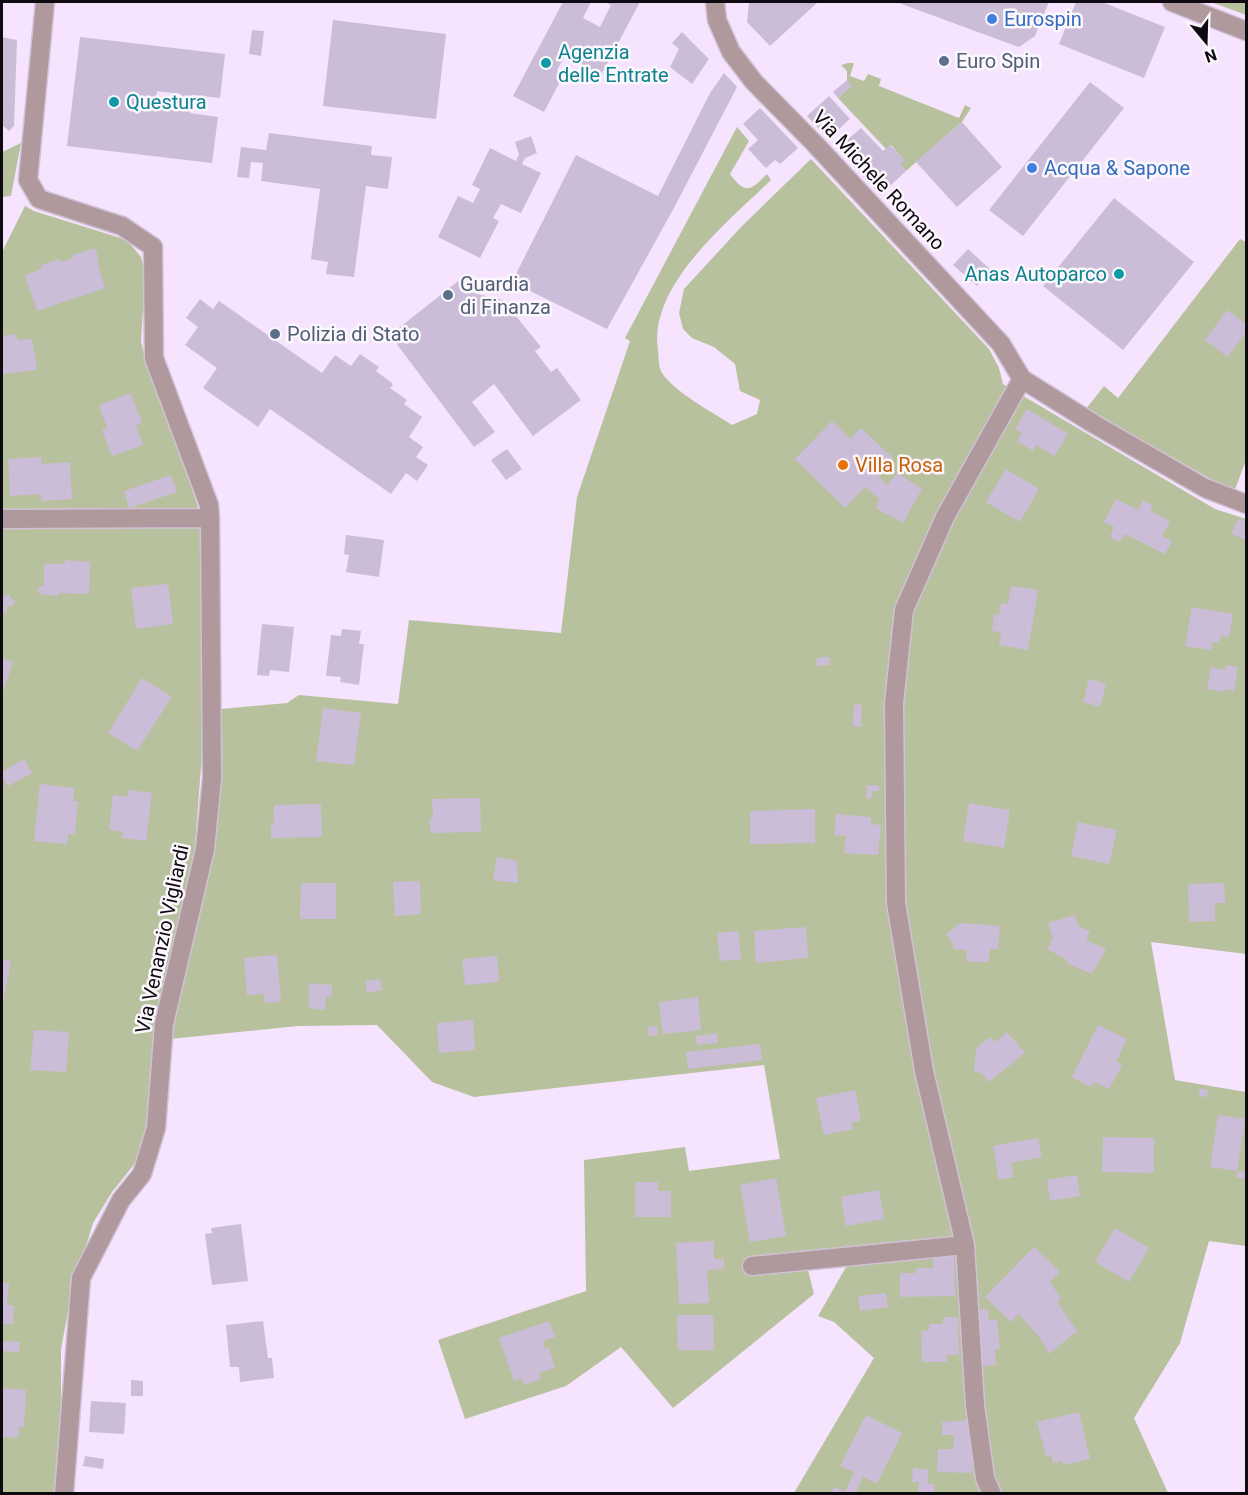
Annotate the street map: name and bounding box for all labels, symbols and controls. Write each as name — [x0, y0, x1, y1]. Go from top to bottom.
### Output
place label: Eurospin — [1004, 7, 1082, 31]
marker: Eurospin — [985, 12, 999, 26]
north arrow — [1176, 12, 1236, 72]
place label: Agenzia delle Entrate — [558, 40, 669, 87]
text: N — [1202, 45, 1219, 67]
place label: Euro Spin — [956, 49, 1040, 73]
marker: Euro Spin — [937, 54, 951, 68]
marker: Agenzia delle Entrate — [539, 56, 553, 70]
place label: Questura — [126, 90, 207, 114]
marker: Questura — [107, 95, 121, 109]
street label: Via Michele Romano — [808, 105, 950, 255]
place label: Acqua & Sapone — [1044, 156, 1190, 180]
marker: Acqua & Sapone — [1025, 161, 1039, 175]
place label: Anas Autoparco — [964, 262, 1107, 286]
marker: Anas Autoparco — [1112, 267, 1126, 281]
place label: Guardia di Finanza — [460, 272, 551, 319]
marker: Guardia di Finanza — [441, 288, 455, 302]
place label: Polizia di Stato — [287, 322, 419, 346]
marker: Polizia di Stato — [268, 327, 282, 341]
place label: Villa Rosa — [855, 453, 943, 477]
marker: Villa Rosa — [836, 458, 850, 472]
street label: Via Venanzio Vigliardi — [130, 842, 194, 1036]

